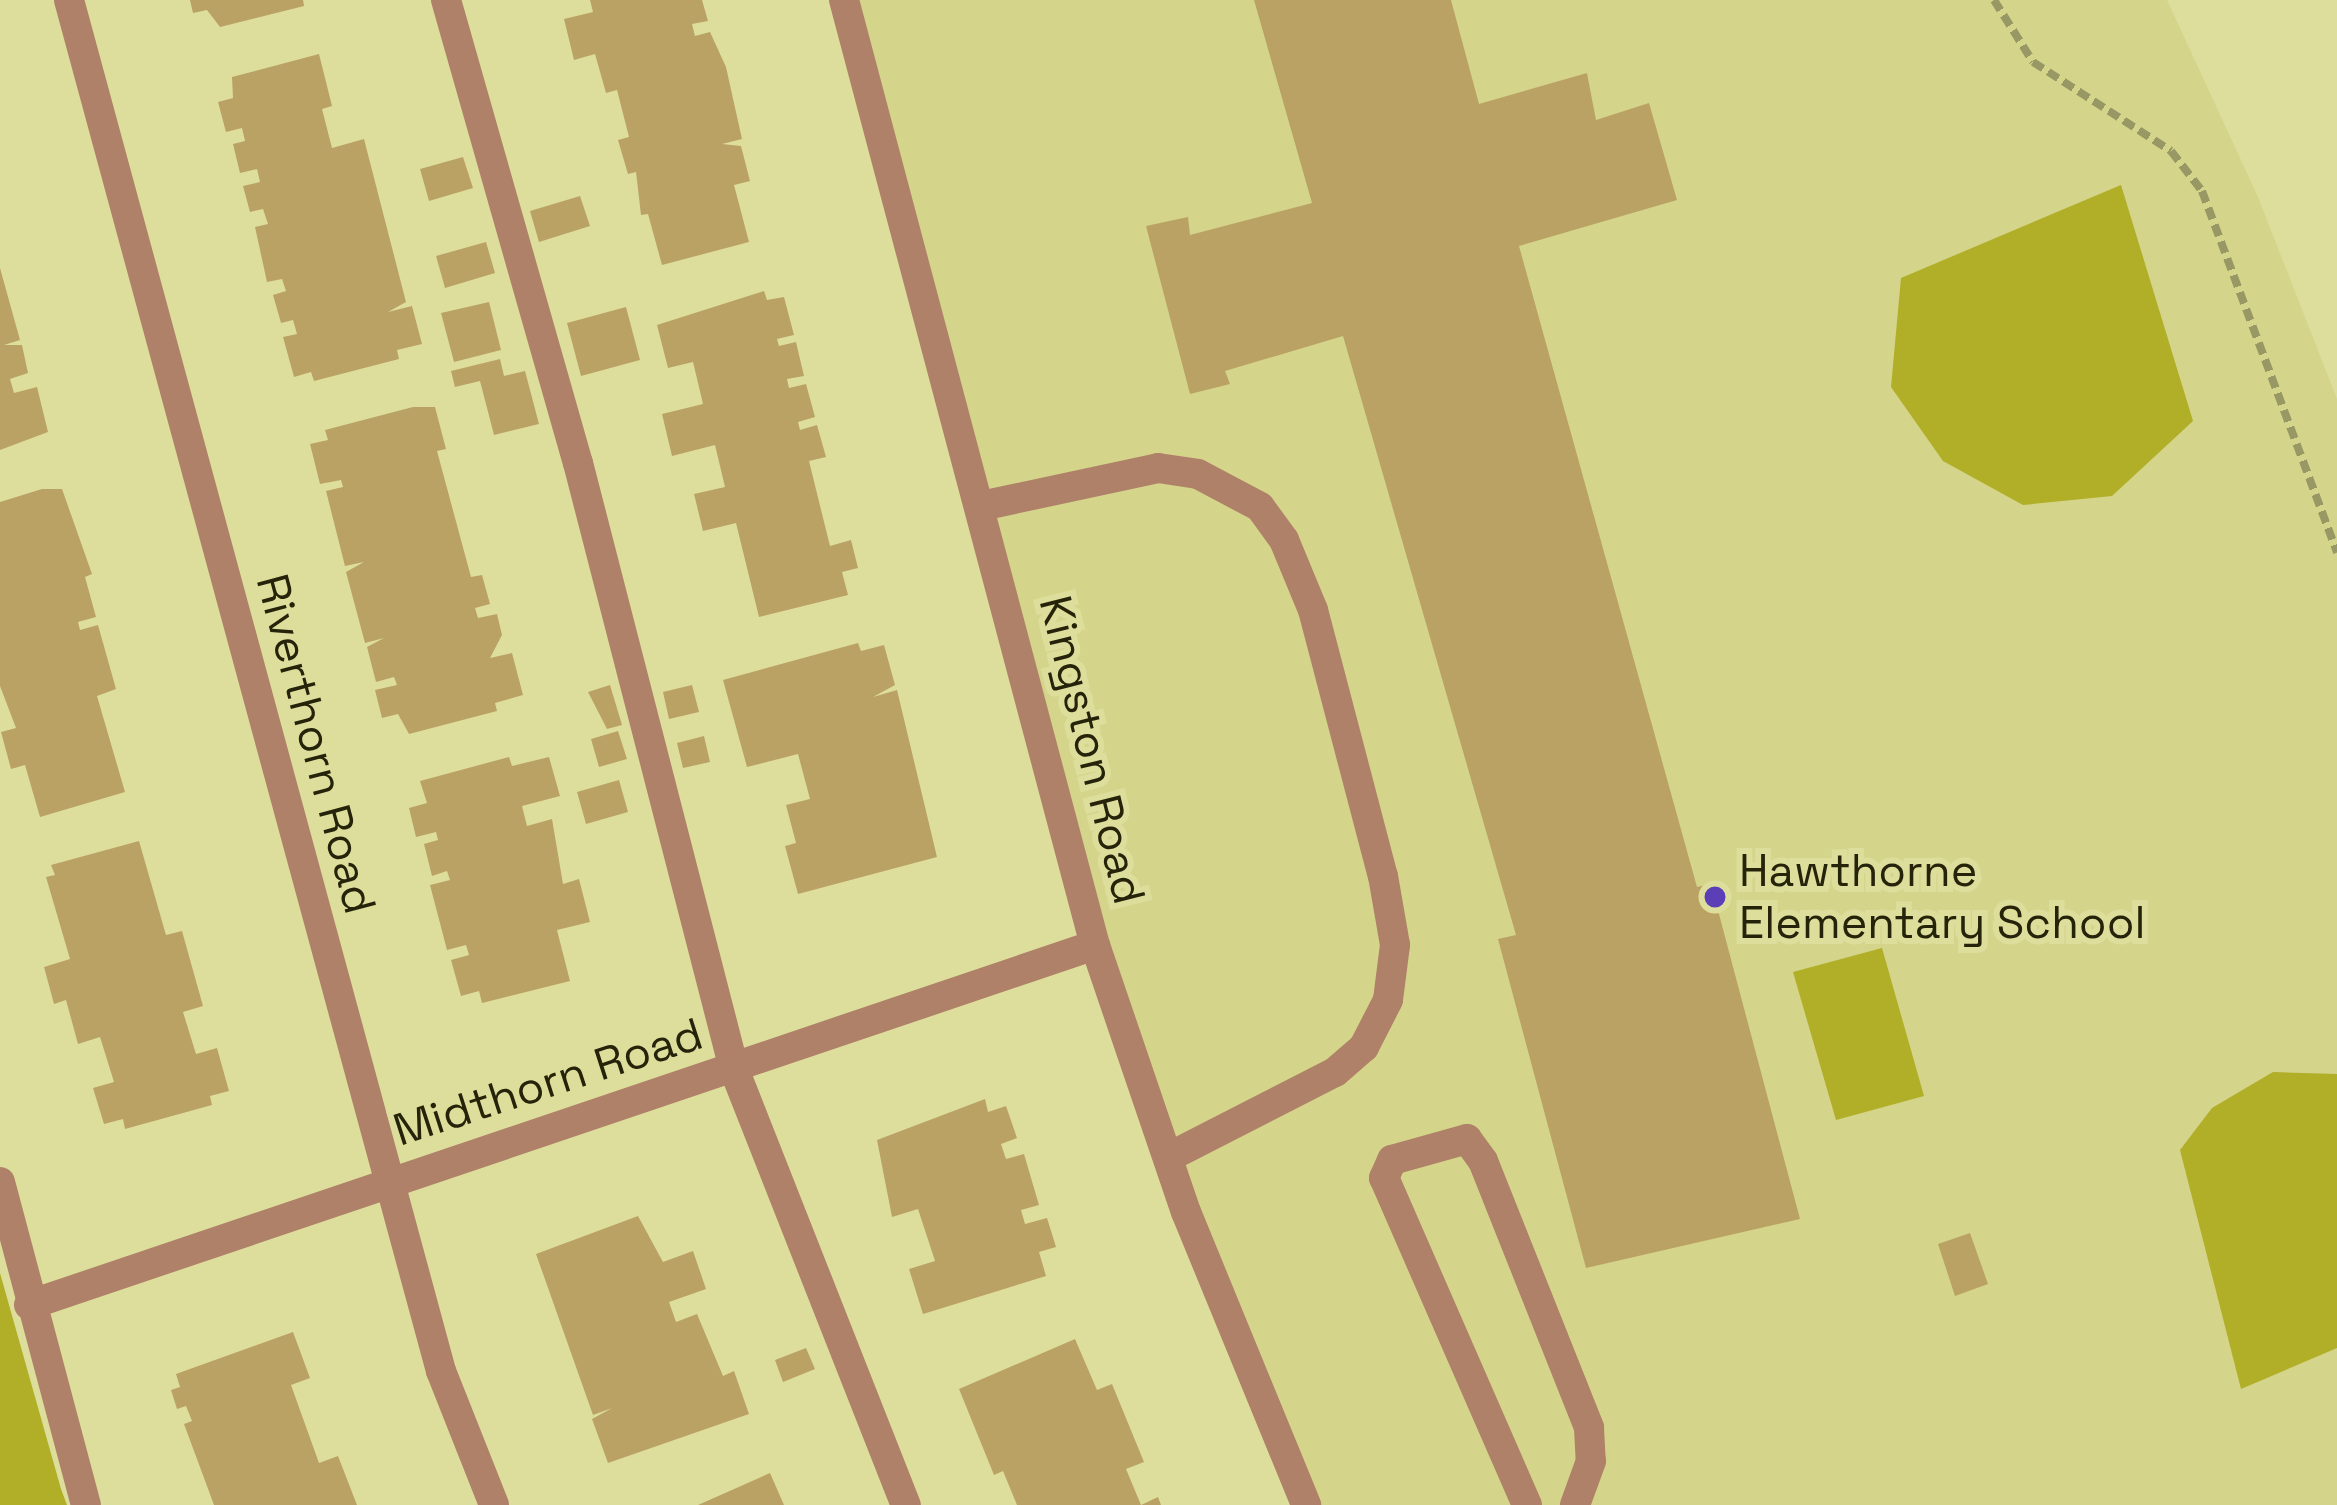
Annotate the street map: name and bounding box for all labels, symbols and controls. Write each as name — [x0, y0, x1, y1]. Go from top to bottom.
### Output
street label: Riverthorn Road — [245, 568, 387, 920]
street label: Kingston Road — [1028, 590, 1156, 910]
place label: Hawthorne Elementary School — [1739, 844, 2146, 950]
marker: Hawthorne Elementary School — [1702, 884, 1728, 910]
street label: Midthorn Road — [387, 1007, 709, 1157]

